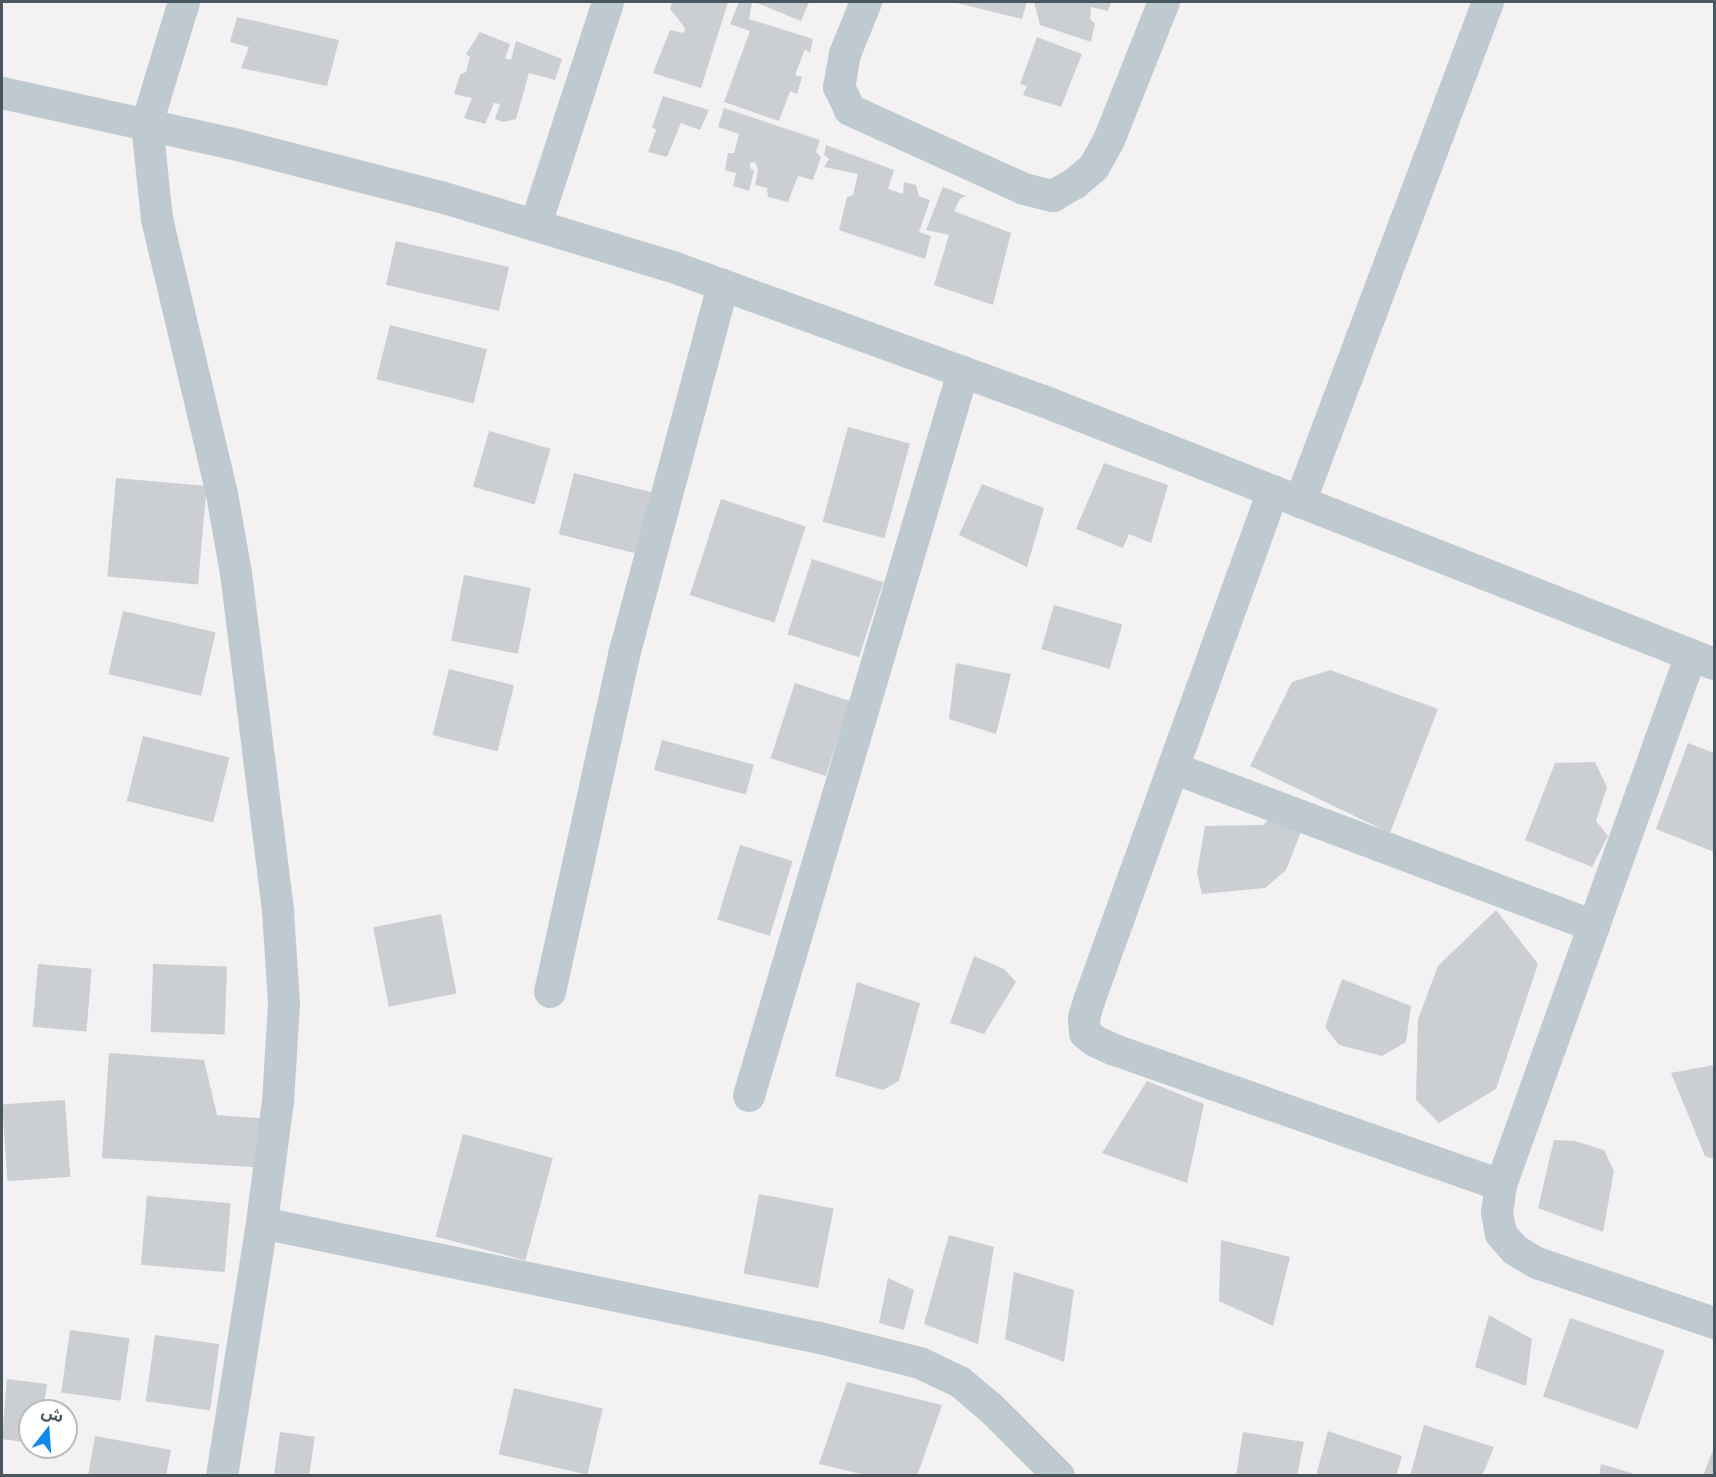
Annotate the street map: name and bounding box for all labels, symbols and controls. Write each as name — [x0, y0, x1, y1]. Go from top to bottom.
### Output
north arrow — [18, 1399, 78, 1459]
text: ش — [39, 1399, 67, 1428]

